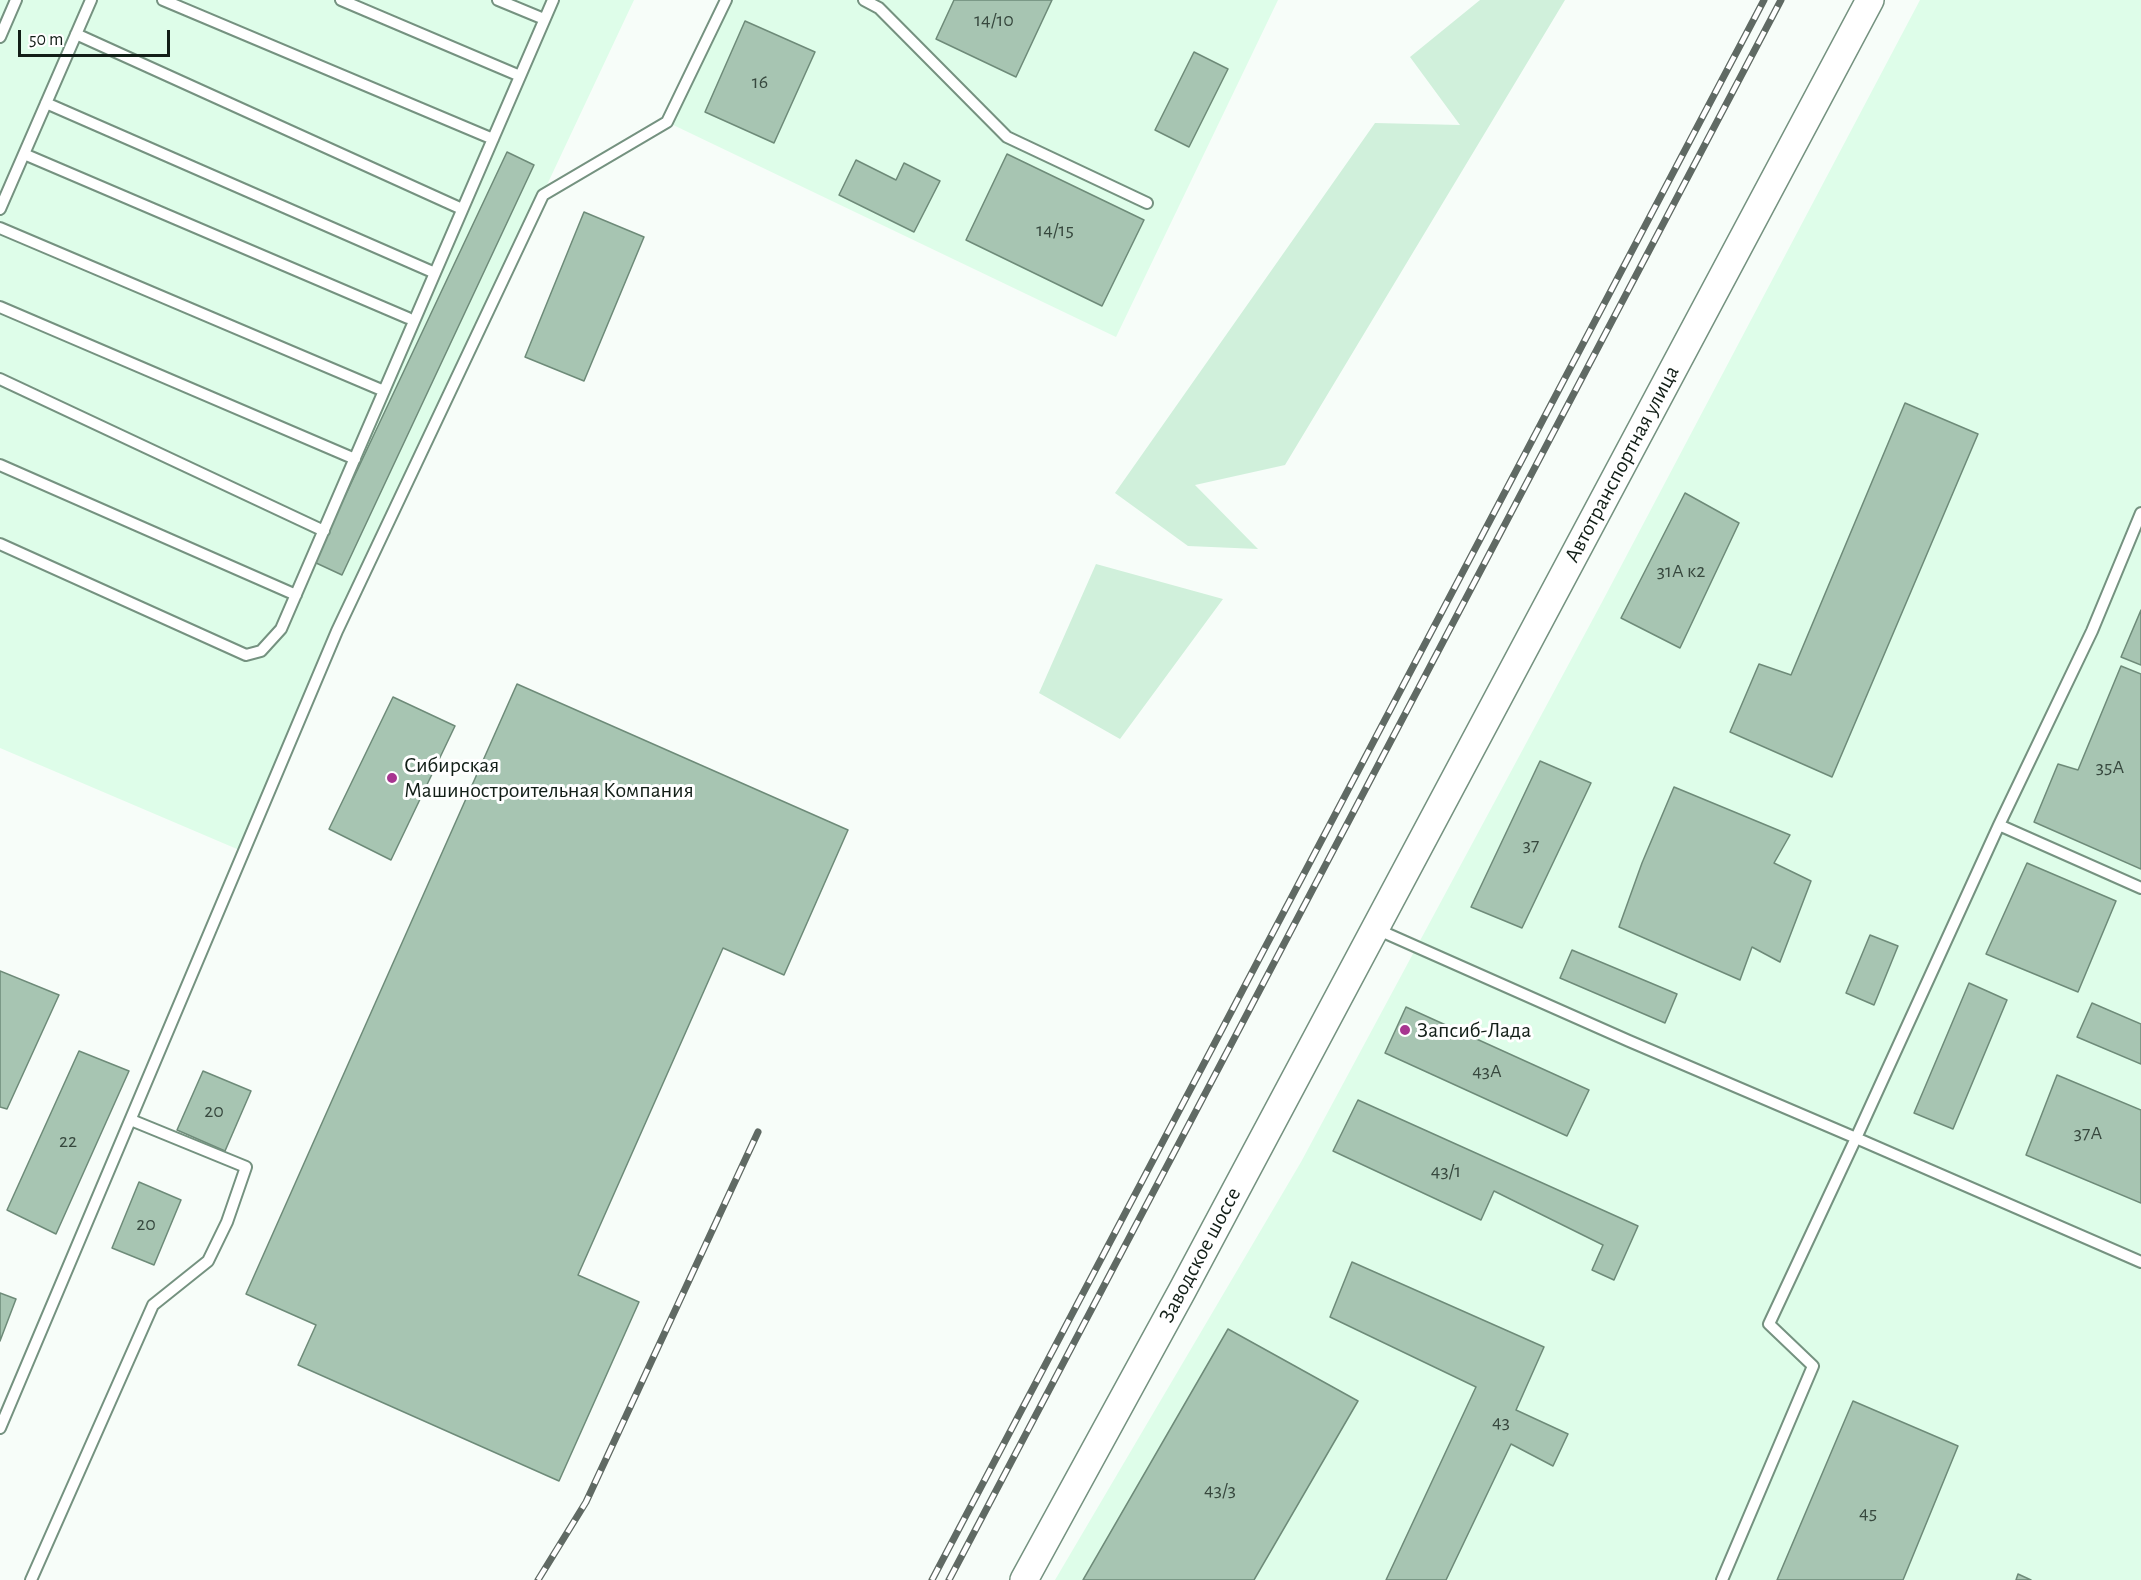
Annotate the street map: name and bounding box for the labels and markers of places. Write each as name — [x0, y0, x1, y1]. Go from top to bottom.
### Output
place label: Сибирская Машиностроительная Компания — [404, 752, 694, 804]
marker: Сибирская Машиностроительная Компания — [385, 771, 399, 785]
place label: Запсиб-Лада — [1417, 1017, 1531, 1043]
marker: Запсиб-Лада — [1398, 1023, 1412, 1037]

